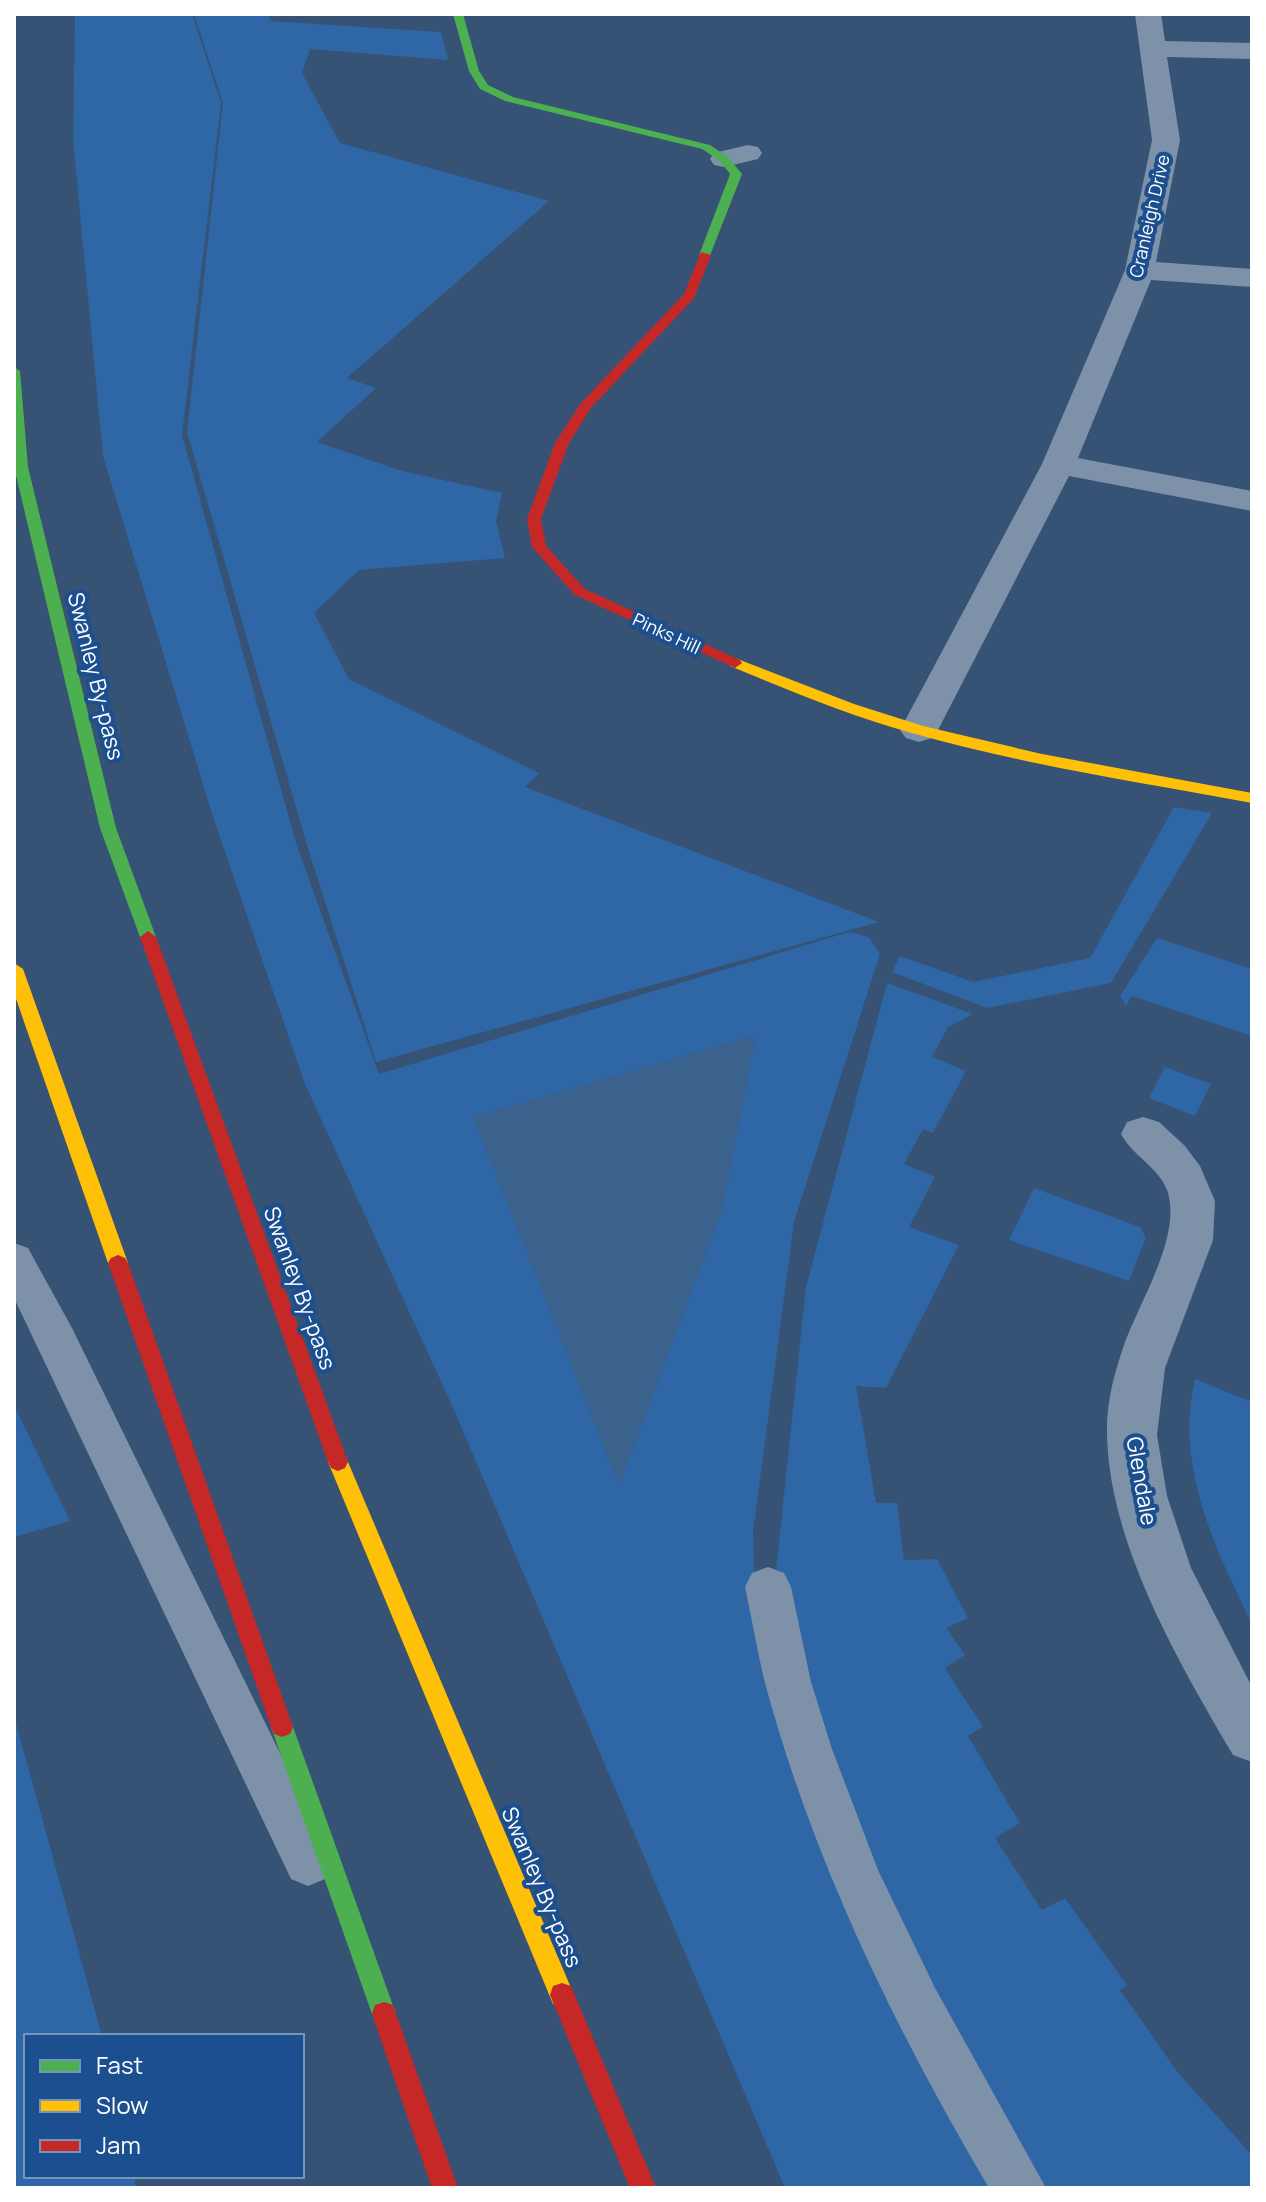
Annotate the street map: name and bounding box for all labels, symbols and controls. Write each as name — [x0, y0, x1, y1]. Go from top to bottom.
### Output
street label: Cranleigh Drive — [1123, 152, 1175, 280]
street label: Swanley By-pass — [61, 589, 131, 763]
street label: Pinks Hill — [629, 607, 705, 659]
street label: Swanley By-pass — [257, 1202, 343, 1374]
street label: Glendale — [1119, 1434, 1165, 1528]
street label: Swanley By-pass — [495, 1802, 589, 1972]
legend — [24, 2034, 304, 2178]
text: Fast — [96, 2048, 143, 2081]
text: Slow — [96, 2088, 149, 2121]
text: Jam — [96, 2128, 141, 2161]

